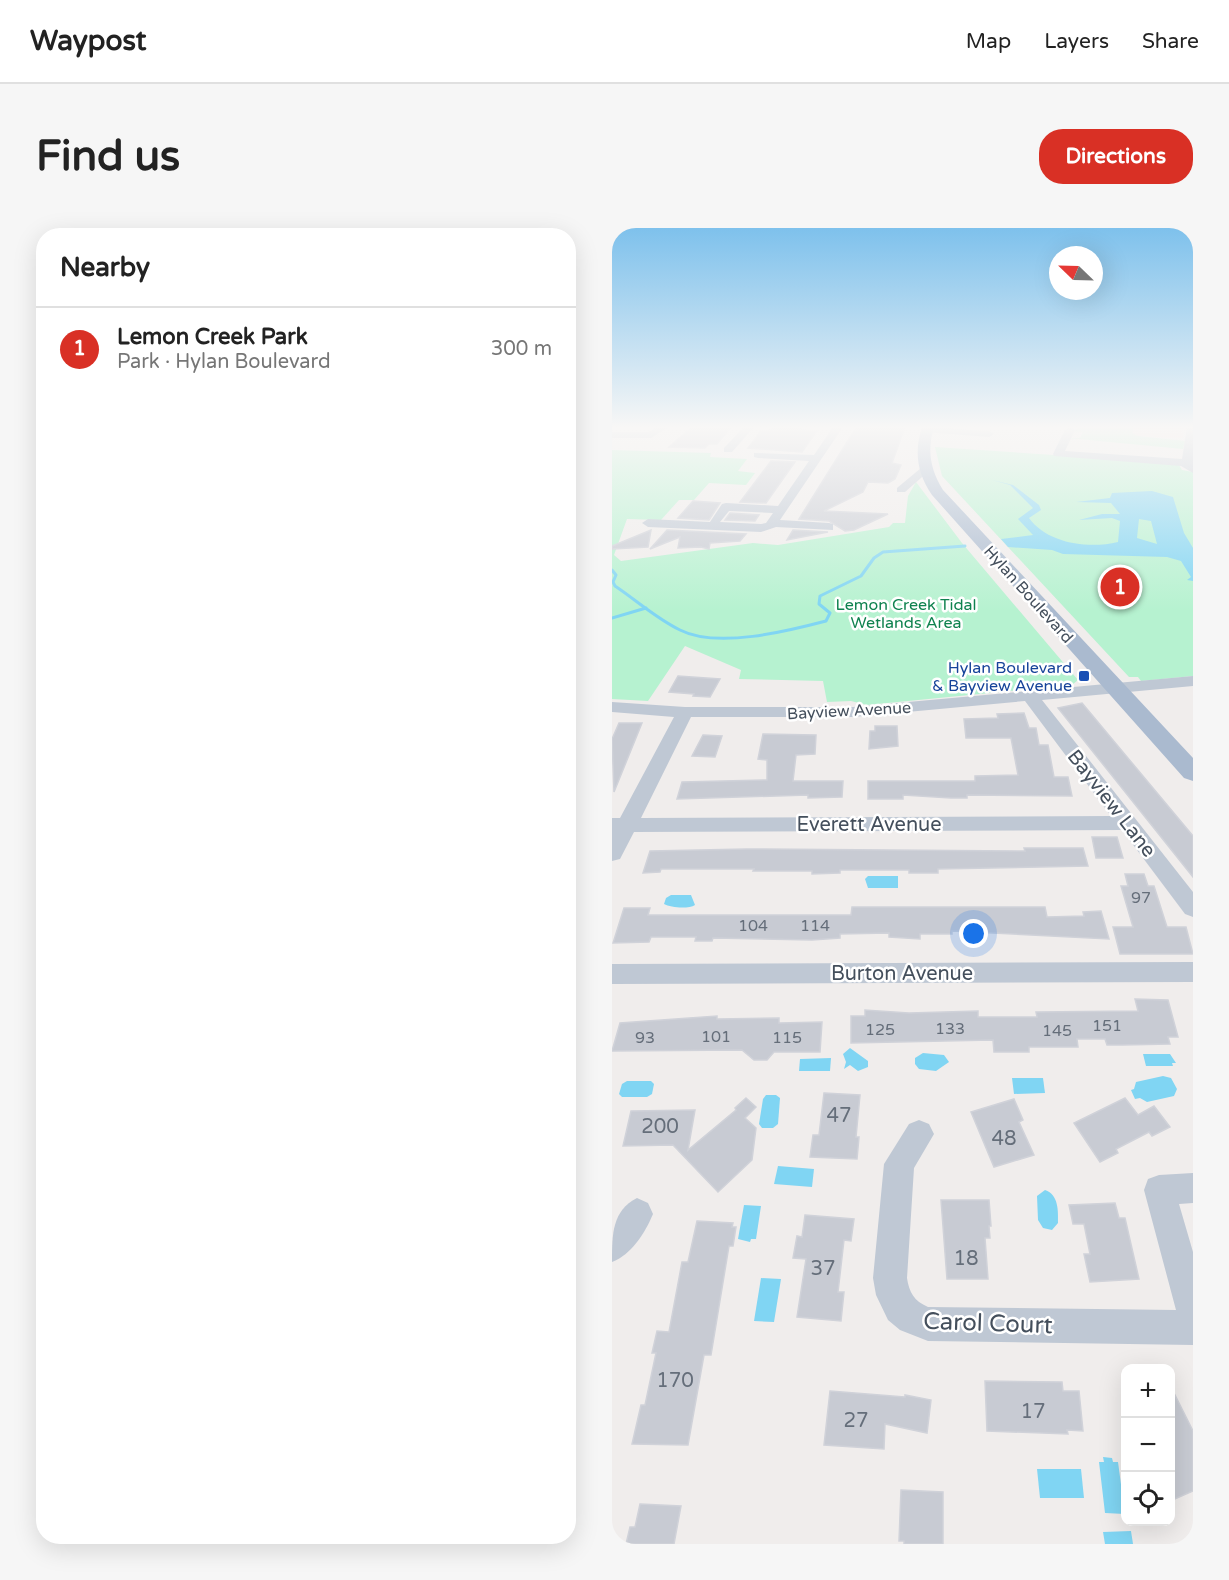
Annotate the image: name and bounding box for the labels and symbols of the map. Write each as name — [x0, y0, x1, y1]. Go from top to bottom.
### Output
north arrow — [1049, 246, 1103, 300]
street label: Hylan Boulevard — [979, 542, 1077, 648]
pin: 1 — [1100, 564, 1140, 610]
park label: Lemon Creek Tidal Wetlands Area — [835, 595, 977, 633]
place label: Hylan Boulevard & Bayview Avenue — [932, 658, 1072, 696]
marker: Hylan Boulevard & Bayview Avenue — [1077, 669, 1091, 683]
street label: Bayview Avenue — [787, 698, 912, 724]
street label: Bayview Lane — [1062, 745, 1161, 862]
street label: Everett Avenue — [797, 813, 941, 837]
house number: 97 — [1131, 888, 1151, 908]
house number: 104 — [738, 916, 768, 936]
house number: 114 — [800, 916, 830, 936]
your location — [959, 919, 988, 948]
street label: Burton Avenue — [831, 962, 973, 986]
house number: 151 — [1092, 1016, 1122, 1036]
house number: 133 — [935, 1019, 965, 1039]
house number: 125 — [865, 1020, 895, 1040]
house number: 145 — [1042, 1021, 1072, 1041]
house number: 101 — [701, 1027, 731, 1047]
house number: 93 — [635, 1028, 655, 1048]
house number: 115 — [772, 1028, 802, 1048]
house number: 47 — [826, 1104, 852, 1128]
house number: 200 — [641, 1115, 679, 1139]
house number: 48 — [991, 1127, 1017, 1151]
house number: 18 — [953, 1247, 979, 1271]
house number: 37 — [810, 1257, 836, 1281]
street label: Carol Court — [923, 1307, 1053, 1340]
house number: 170 — [656, 1369, 694, 1393]
house number: 17 — [1020, 1400, 1046, 1424]
house number: 27 — [843, 1409, 869, 1433]

